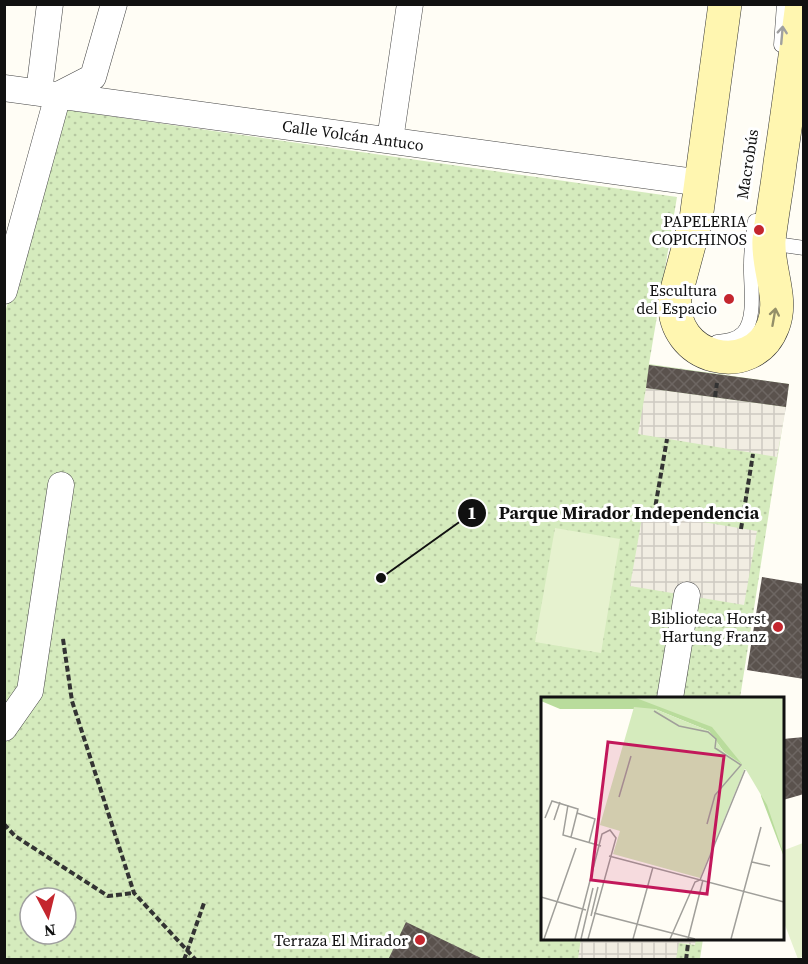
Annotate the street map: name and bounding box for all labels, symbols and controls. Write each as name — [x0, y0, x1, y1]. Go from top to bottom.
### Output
one-way arrow — [777, 25, 788, 45]
street label: Calle Volcán Antuco — [281, 114, 425, 156]
street label: Macrobús — [731, 127, 763, 201]
place label: PAPELERIA COPICHINOS — [652, 210, 747, 250]
marker: PAPELERIA COPICHINOS — [752, 223, 766, 237]
place label: Escultura del Espacio — [636, 279, 718, 319]
marker: Escultura del Espacio — [722, 292, 736, 306]
one-way arrow — [769, 307, 780, 327]
callout: Parque Mirador Independencia — [457, 495, 771, 531]
text: 1 — [467, 500, 477, 525]
text: Parque Mirador Independencia — [499, 500, 760, 525]
place label: Biblioteca Horst Hartung Franz — [651, 607, 767, 647]
marker: Biblioteca Horst Hartung Franz — [771, 620, 785, 634]
inset map — [541, 697, 784, 940]
north arrow — [18, 886, 78, 946]
text: N — [42, 919, 57, 943]
place label: Terraza El Mirador — [274, 929, 408, 951]
marker: Terraza El Mirador — [413, 933, 427, 947]

